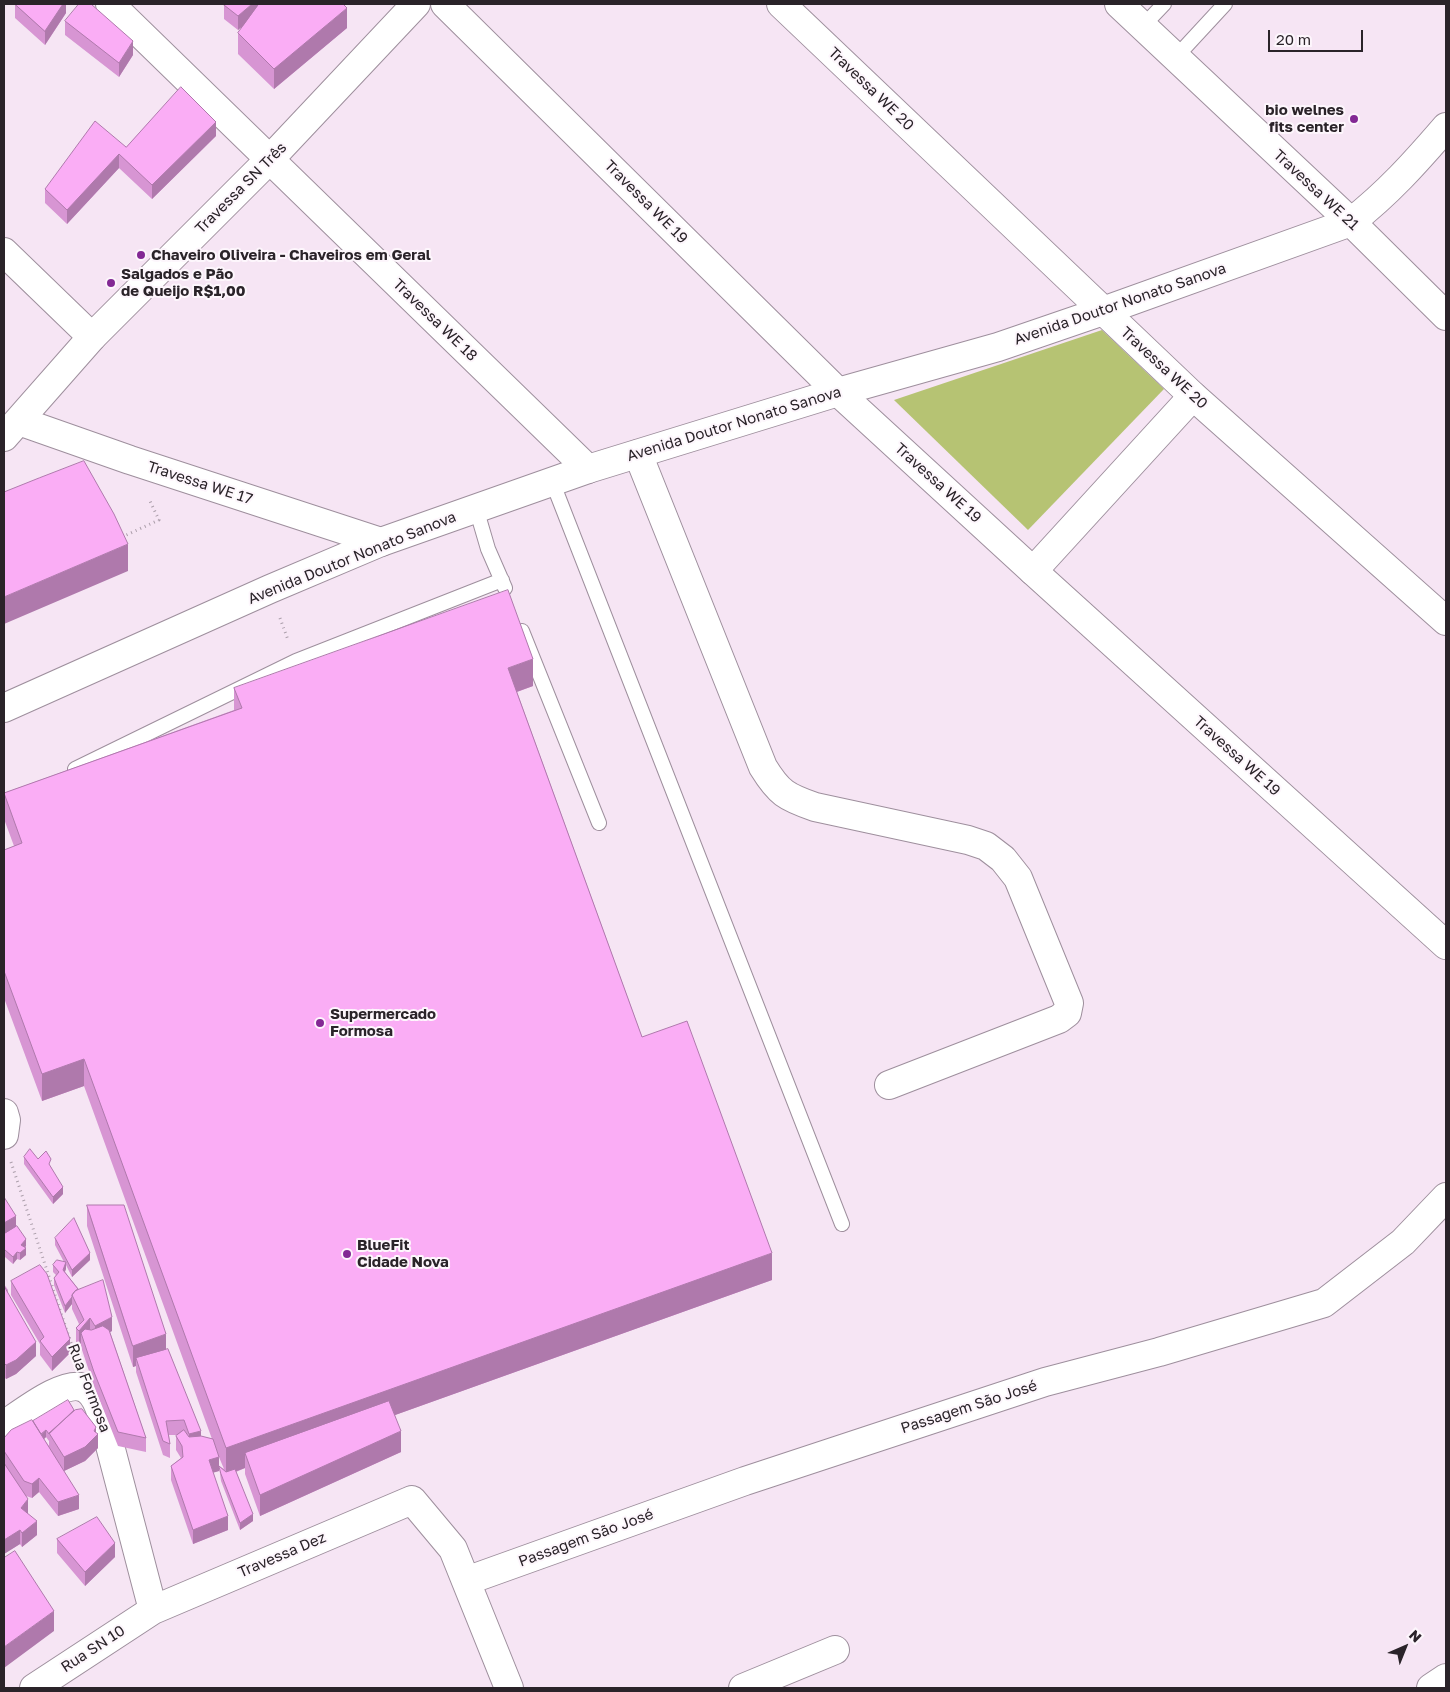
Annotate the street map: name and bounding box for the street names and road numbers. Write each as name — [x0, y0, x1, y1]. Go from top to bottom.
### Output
street label: Travessa WE 20 — [824, 44, 918, 134]
street label: Travessa SN Três — [192, 139, 290, 237]
street label: Travessa WE 21 — [1270, 146, 1362, 234]
street label: Travessa WE 19 — [601, 157, 691, 247]
street label: Avenida Doutor Nonato Sanova — [1012, 259, 1228, 349]
street label: Travessa WE 18 — [389, 275, 481, 365]
street label: Travessa WE 20 — [1117, 323, 1211, 413]
street label: Avenida Doutor Nonato Sanova — [625, 383, 843, 465]
street label: Travessa WE 19 — [891, 439, 985, 527]
street label: Travessa WE 17 — [145, 458, 255, 508]
street label: Avenida Doutor Nonato Sanova — [245, 508, 459, 608]
street label: Travessa WE 19 — [1190, 712, 1284, 800]
street label: Rua Formosa — [64, 1341, 114, 1435]
street label: Passagem São José — [899, 1376, 1039, 1438]
street label: Passagem São José — [516, 1505, 656, 1571]
street label: Travessa Dez — [235, 1528, 329, 1582]
street label: Rua SN 10 — [58, 1622, 128, 1676]

